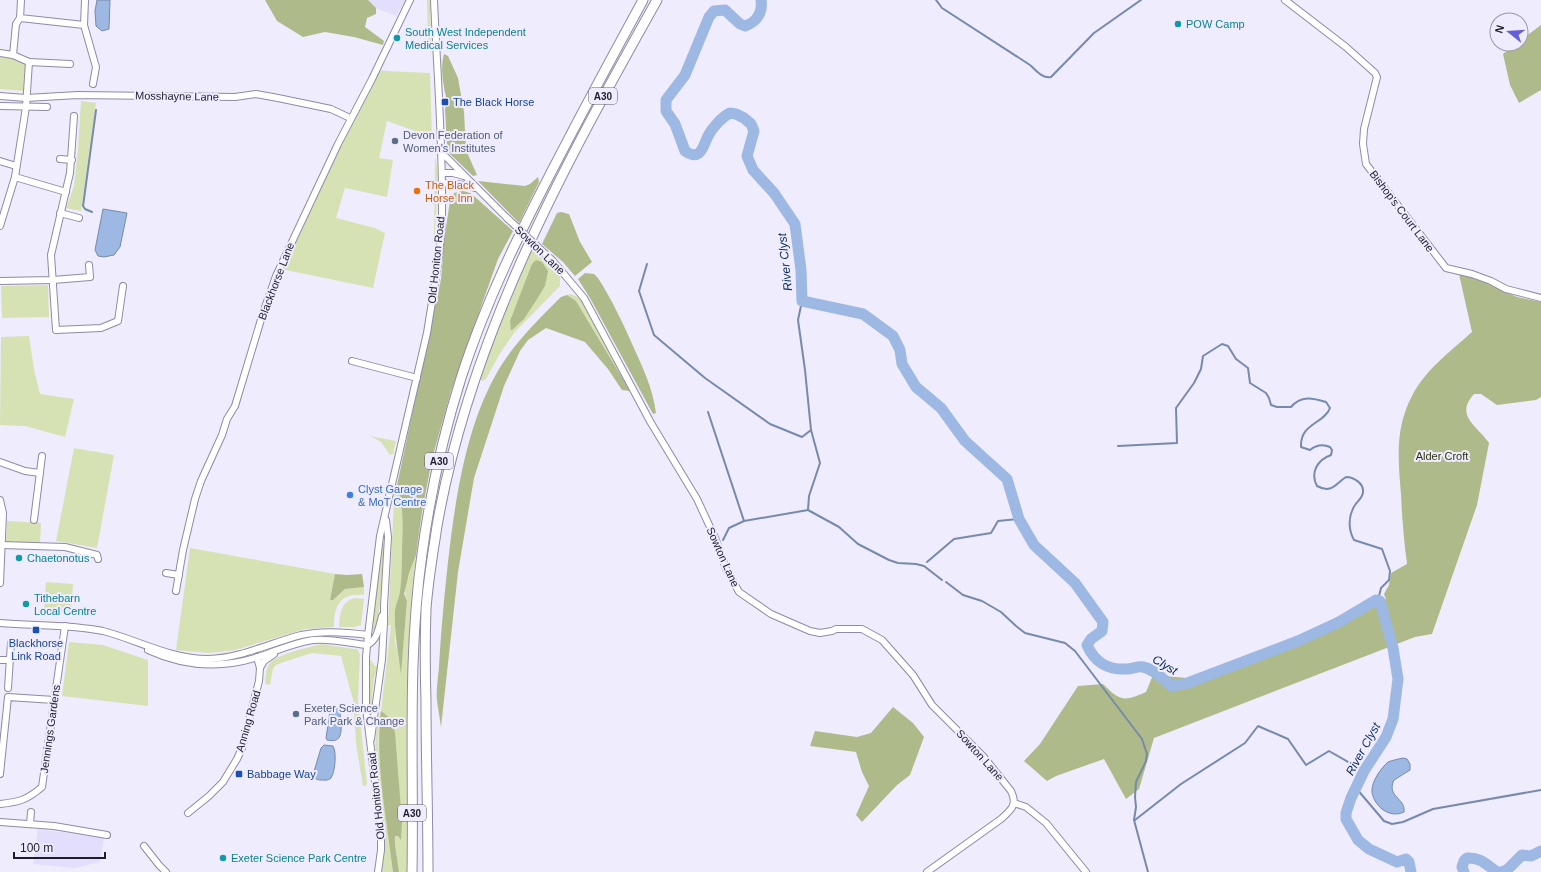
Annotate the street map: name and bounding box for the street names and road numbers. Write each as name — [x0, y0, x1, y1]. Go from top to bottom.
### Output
road number: A30 — [589, 88, 617, 104]
street label: Mosshayne Lane — [135, 89, 219, 103]
street label: Bishop's Court Lane — [1368, 168, 1436, 254]
street label: Old Honiton Road — [425, 216, 447, 304]
street label: Sowton Lane — [513, 223, 567, 277]
street label: Blackhorse Lane — [256, 241, 296, 321]
road number: A30 — [425, 453, 453, 469]
street label: Sowton Lane — [704, 525, 742, 589]
street label: Jennings Gardens — [38, 683, 62, 774]
street label: Anning Road — [233, 689, 263, 753]
street label: Sowton Lane — [954, 727, 1006, 783]
street label: Old Honiton Road — [365, 752, 387, 840]
road number: A30 — [398, 805, 426, 821]

